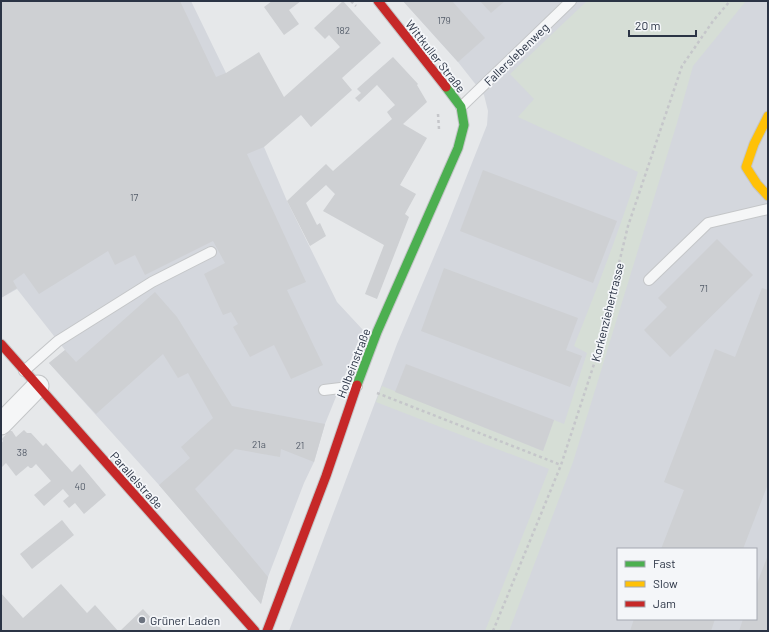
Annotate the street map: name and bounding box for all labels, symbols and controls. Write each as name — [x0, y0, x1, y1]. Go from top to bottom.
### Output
scale bar — [629, 12, 696, 38]
house number: 179 — [437, 14, 451, 26]
street label: Wittkuller Straße — [403, 17, 469, 95]
text: 20 m — [635, 18, 661, 32]
street label: Fallerslebenweg — [481, 20, 551, 88]
house number: 182 — [336, 24, 350, 36]
house number: 17 — [130, 191, 138, 203]
street label: Korkenziehertrasse — [588, 261, 626, 363]
house number: 71 — [700, 282, 708, 294]
street label: Holbeinstraße — [333, 326, 373, 400]
house number: 21a — [252, 438, 266, 450]
house number: 21 — [296, 439, 304, 451]
house number: 38 — [17, 446, 27, 458]
street label: Parallelstraße — [108, 449, 166, 511]
house number: 40 — [74, 480, 86, 492]
legend — [617, 548, 757, 620]
text: Fast — [653, 556, 676, 570]
text: Slow — [653, 576, 678, 590]
text: Jam — [653, 596, 676, 610]
place label: Grüner Laden — [150, 613, 220, 627]
marker: Grüner Laden — [137, 615, 147, 625]

